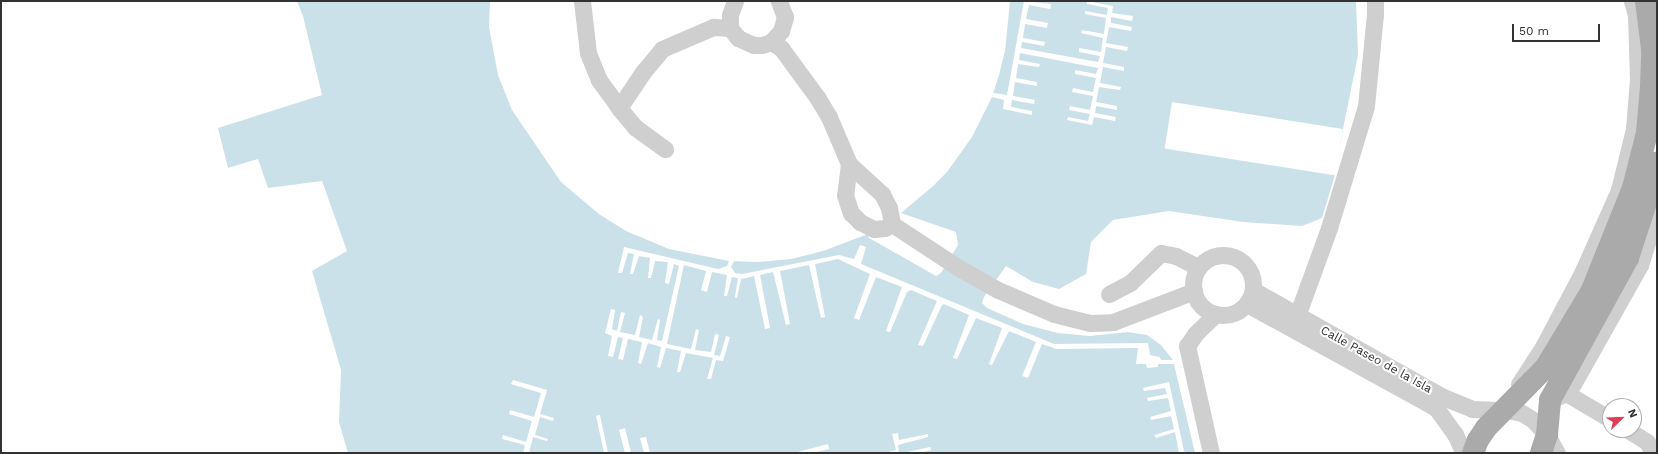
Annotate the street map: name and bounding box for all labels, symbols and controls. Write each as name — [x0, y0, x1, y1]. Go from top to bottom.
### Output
scale bar — [1514, 16, 1602, 42]
text: 50 m — [1519, 24, 1549, 38]
street label: Calle Paseo de la Isla — [1318, 323, 1434, 397]
north arrow — [1602, 398, 1642, 438]
text: N — [1625, 407, 1640, 420]

